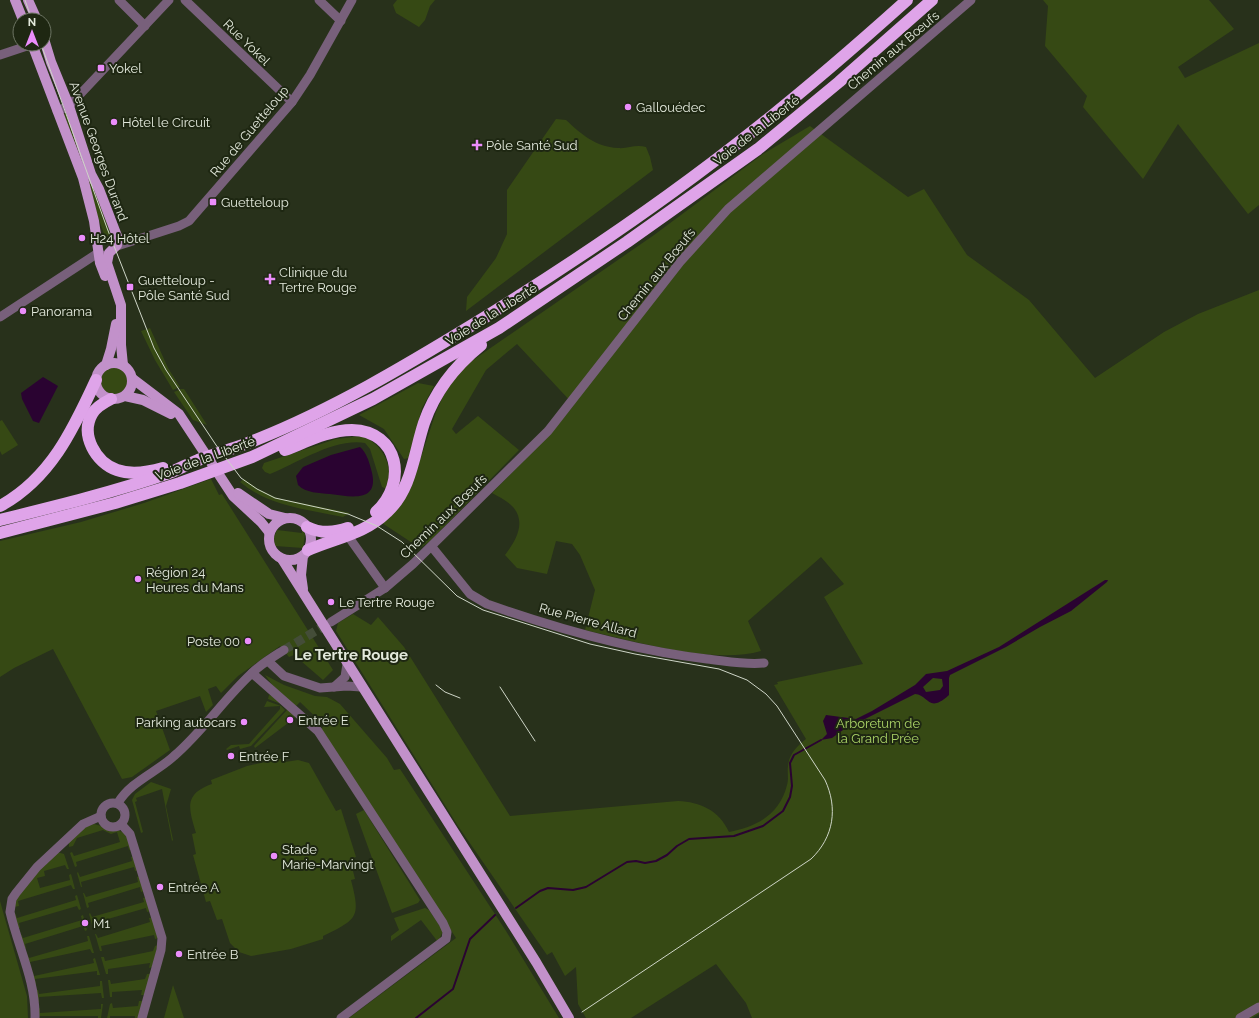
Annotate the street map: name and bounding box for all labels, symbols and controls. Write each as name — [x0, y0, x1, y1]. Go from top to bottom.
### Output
street label: Chemin aux Bœufs — [845, 8, 942, 93]
north arrow — [12, 12, 52, 52]
text: N — [28, 16, 36, 29]
street label: Rue Yokel — [220, 16, 274, 69]
place label: Yokel — [109, 61, 142, 76]
marker: Yokel — [96, 63, 106, 73]
street label: Avenue Georges Durand — [66, 79, 131, 223]
street label: Rue de Guetteloup — [207, 83, 292, 180]
street label: Voie de la Liberté — [710, 92, 803, 169]
place label: Gallouédec — [636, 100, 705, 115]
marker: Gallouédec — [623, 102, 633, 112]
place label: Hôtel le Circuit — [122, 115, 211, 130]
marker: Hôtel le Circuit — [109, 117, 119, 127]
place label: Pôle Santé Sud — [486, 138, 578, 153]
marker: Pôle Santé Sud — [471, 139, 483, 151]
place label: Guetteloup — [221, 195, 289, 210]
marker: Guetteloup — [208, 197, 218, 207]
street label: Chemin aux Bœufs — [614, 225, 698, 324]
place label: H24 Hôtel — [90, 231, 150, 246]
marker: H24 Hôtel — [77, 233, 87, 243]
place label: Clinique du Tertre Rouge — [279, 265, 357, 295]
place label: Guetteloup - Pôle Santé Sud — [138, 273, 230, 303]
marker: Clinique du Tertre Rouge — [264, 273, 276, 285]
street label: Voie de la Liberté — [443, 280, 540, 349]
marker: Guetteloup - Pôle Santé Sud — [125, 282, 135, 292]
place label: Panorama — [31, 304, 92, 319]
marker: Panorama — [18, 306, 28, 316]
street label: Voie de la Liberté — [153, 433, 257, 483]
street label: Chemin aux Bœufs — [397, 471, 490, 562]
place label: Région 24 Heures du Mans — [146, 565, 244, 595]
marker: Région 24 Heures du Mans — [133, 574, 143, 584]
place label: Le Tertre Rouge — [339, 595, 435, 610]
marker: Le Tertre Rouge — [326, 597, 336, 607]
street label: Rue Pierre Allard — [537, 600, 638, 641]
place label: Poste 00 — [187, 634, 240, 649]
marker: Poste 00 — [243, 636, 253, 646]
district label: Le Tertre Rouge — [294, 646, 408, 664]
place label: Entrée E — [298, 713, 349, 728]
place label: Parking autocars — [136, 715, 236, 730]
marker: Entrée E — [285, 715, 295, 725]
park label: Arboretum de la Grand Prée — [836, 716, 920, 746]
marker: Parking autocars — [239, 717, 249, 727]
place label: Entrée F — [239, 749, 290, 764]
marker: Entrée F — [226, 751, 236, 761]
place label: Stade Marie-Marvingt — [282, 842, 374, 872]
marker: Stade Marie-Marvingt — [269, 851, 279, 861]
place label: Entrée A — [168, 880, 219, 895]
marker: Entrée A — [155, 882, 165, 892]
place label: M1 — [93, 916, 110, 931]
marker: M1 — [80, 918, 90, 928]
place label: Entrée B — [187, 947, 239, 962]
marker: Entrée B — [174, 949, 184, 959]

